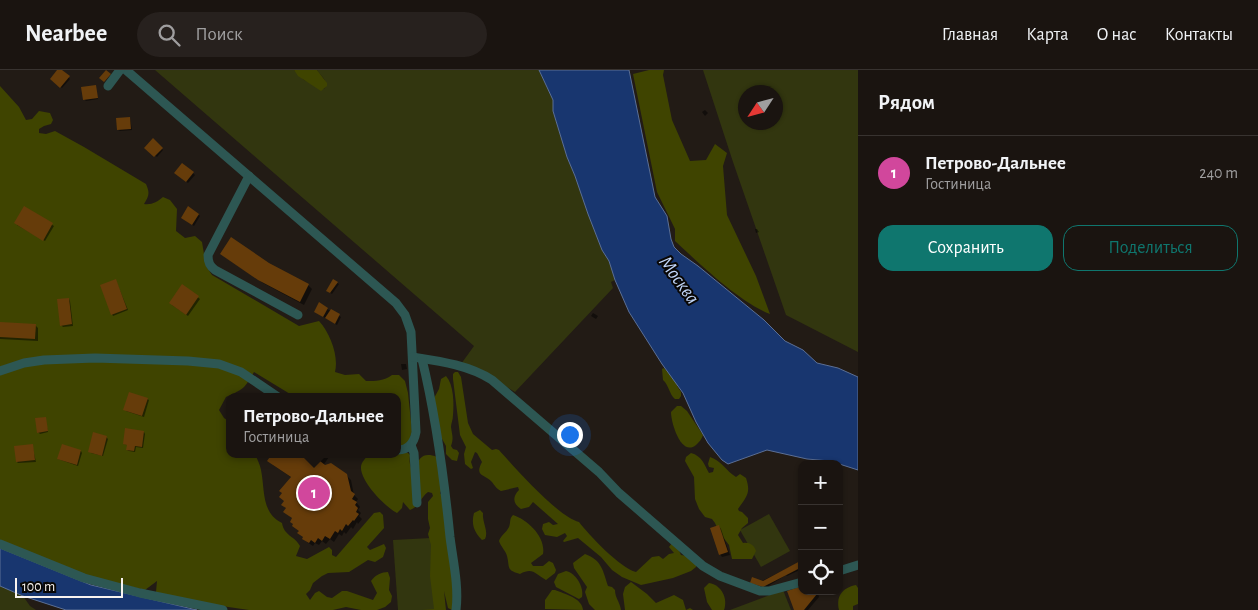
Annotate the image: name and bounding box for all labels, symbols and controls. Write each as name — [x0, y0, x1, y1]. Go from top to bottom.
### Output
search box — [137, 12, 487, 57]
icon: search — [155, 21, 183, 49]
text: Nearbee — [25, 22, 107, 46]
text: Поиск — [195, 25, 243, 44]
text: Главная — [942, 26, 998, 44]
text: Карта — [1026, 26, 1068, 44]
text: О нас — [1096, 26, 1137, 44]
text: Контакты — [1165, 26, 1233, 44]
north arrow — [738, 85, 783, 130]
text: Рядом — [878, 92, 935, 113]
text: Петрово-Дальнее — [925, 154, 1066, 173]
text: 1 — [891, 165, 897, 181]
text: 240 m — [1199, 165, 1238, 181]
text: Гостиница — [925, 176, 991, 192]
button: Сохранить — [878, 225, 1053, 271]
button: Поделиться — [1063, 225, 1238, 271]
water label: Москва — [655, 252, 703, 308]
popup — [226, 393, 401, 458]
text: Петрово-Дальнее — [243, 407, 384, 426]
your location — [557, 422, 583, 448]
text: Гостиница — [243, 429, 309, 445]
map controls — [798, 460, 843, 595]
button: + — [798, 460, 843, 505]
pin: 1 — [298, 474, 330, 512]
button: − — [798, 505, 843, 550]
button: locate — [798, 550, 843, 595]
scale bar — [15, 575, 122, 598]
text: 100 m — [22, 580, 55, 594]

